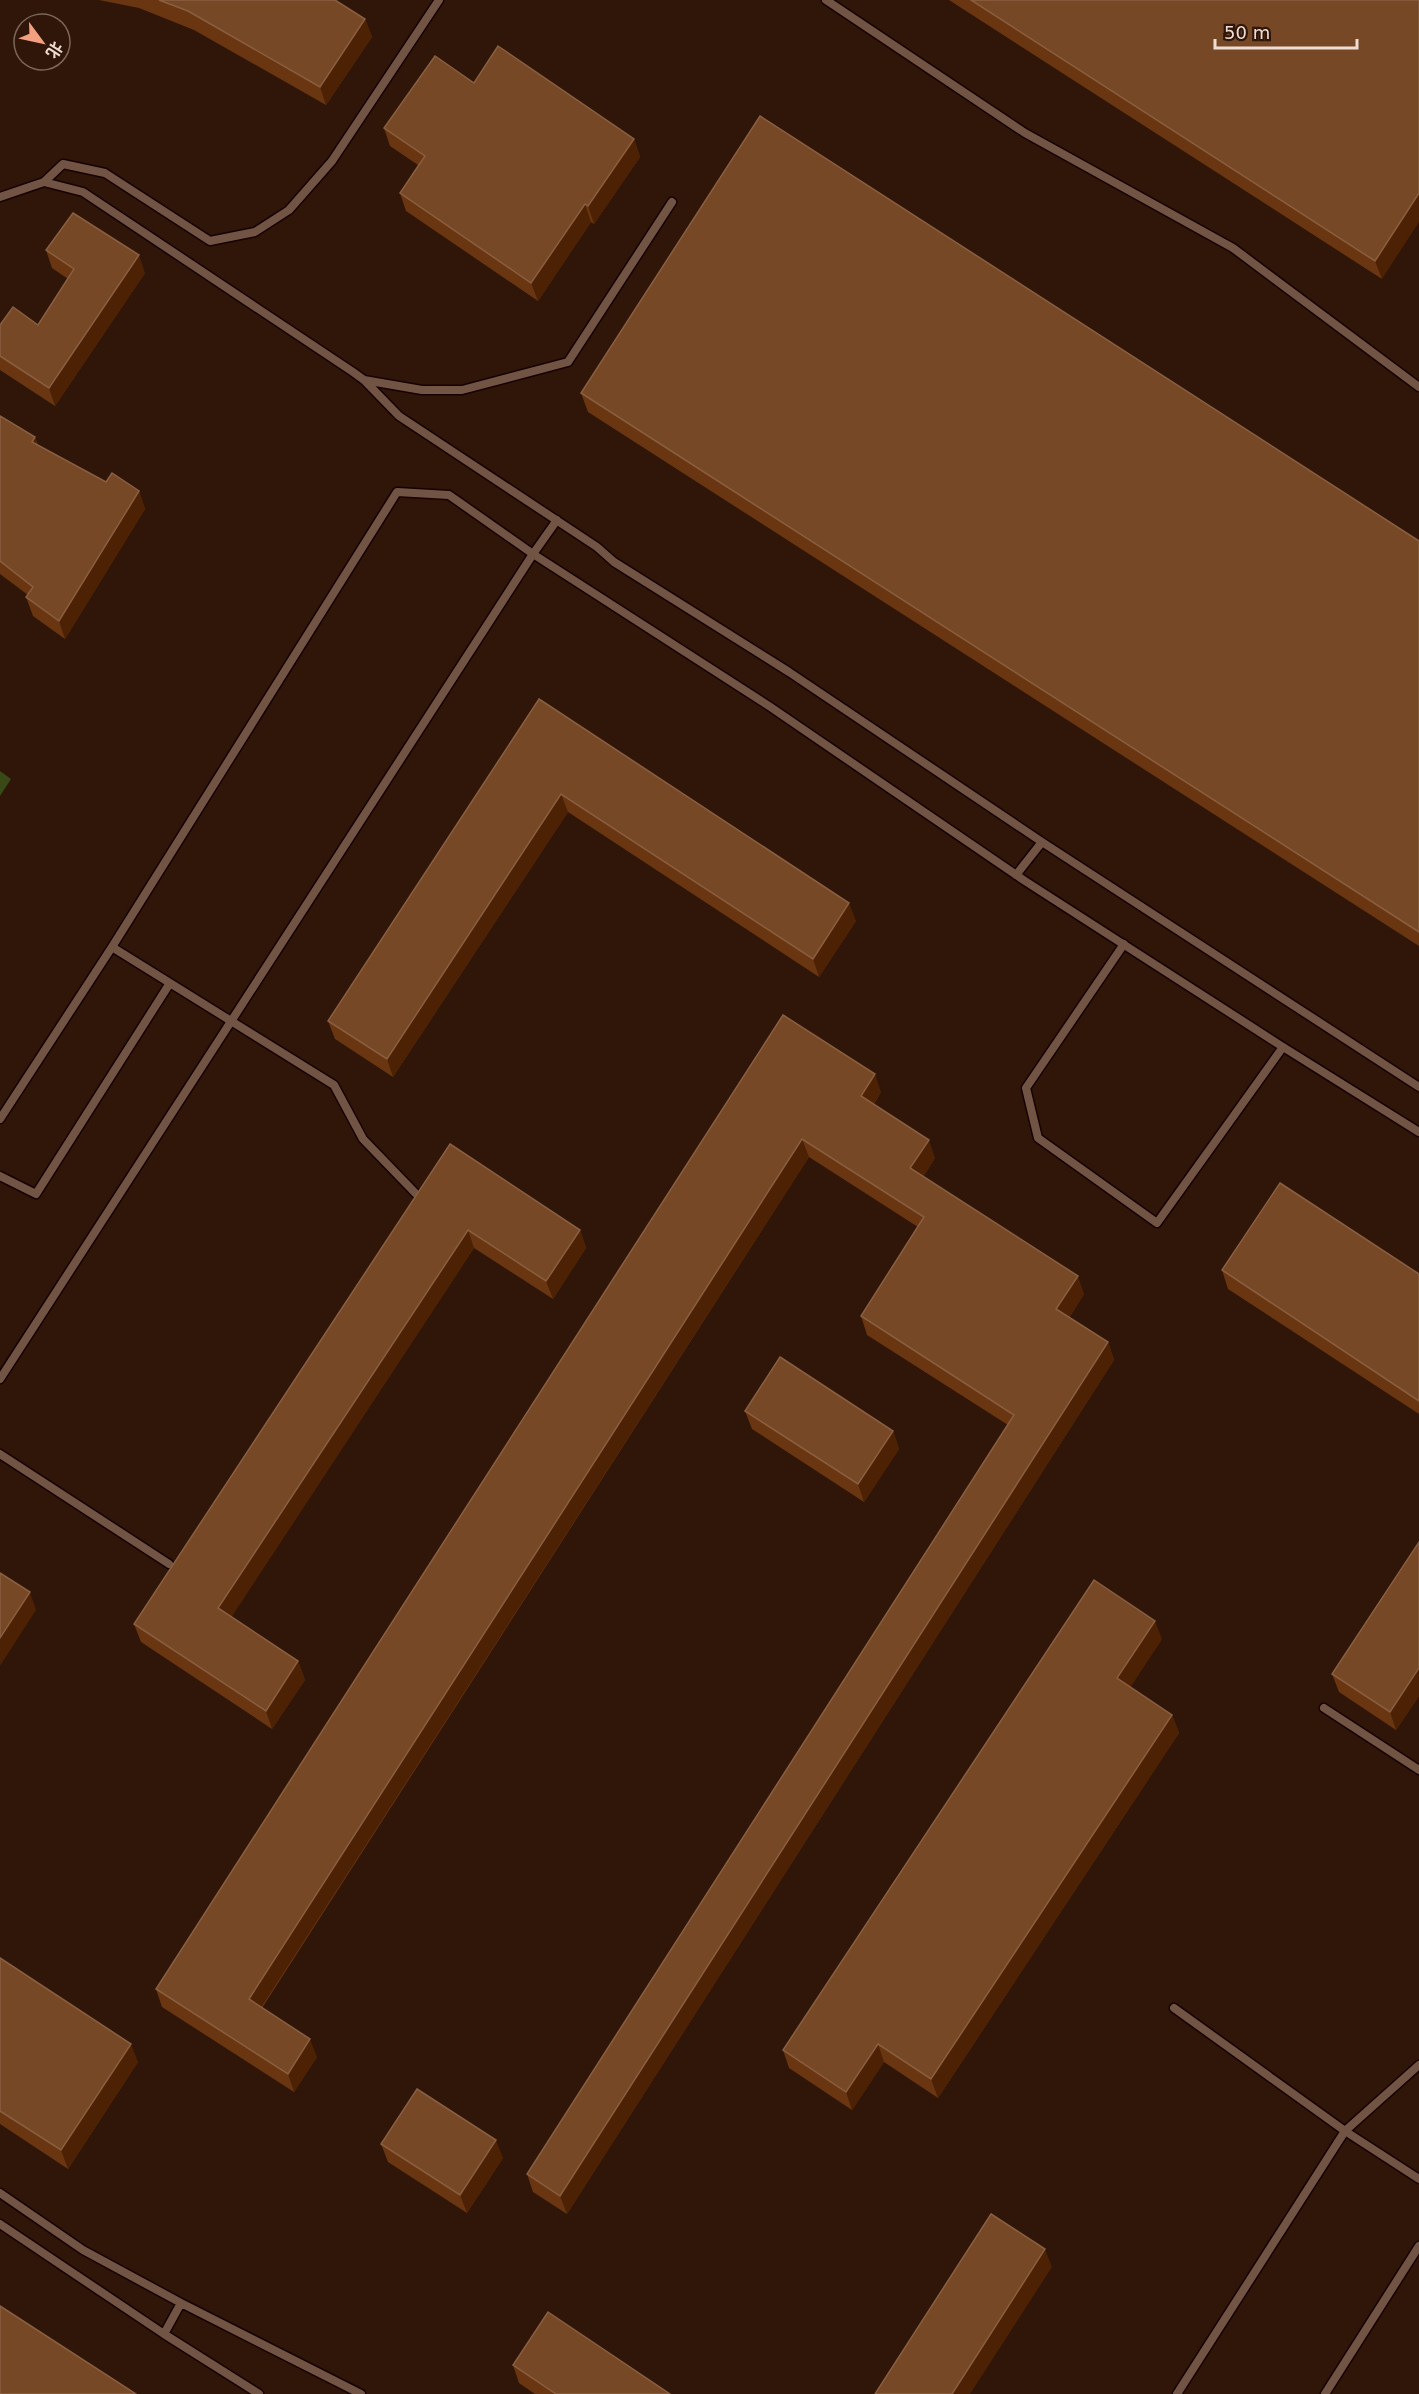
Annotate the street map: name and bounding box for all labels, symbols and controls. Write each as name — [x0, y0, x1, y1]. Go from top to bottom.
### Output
north arrow — [12, 12, 72, 72]
scale bar — [1215, 12, 1358, 50]
text: 50 m — [1224, 22, 1270, 43]
text: 北 — [42, 38, 66, 62]

